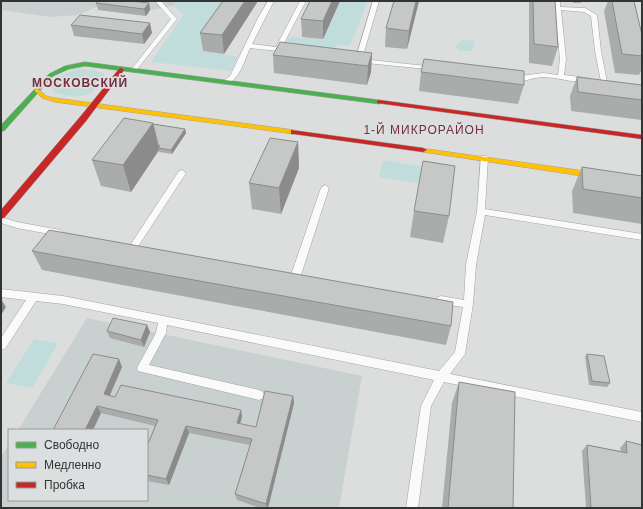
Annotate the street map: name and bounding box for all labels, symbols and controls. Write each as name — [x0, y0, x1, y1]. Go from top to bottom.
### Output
district label: МОСКОВСКИЙ — [32, 75, 128, 90]
district label: 1-Й МИКРОРАЙОН — [363, 122, 485, 137]
legend — [8, 429, 148, 501]
text: Свободно — [44, 438, 99, 452]
text: Медленно — [44, 458, 101, 472]
text: Пробка — [44, 478, 85, 492]

